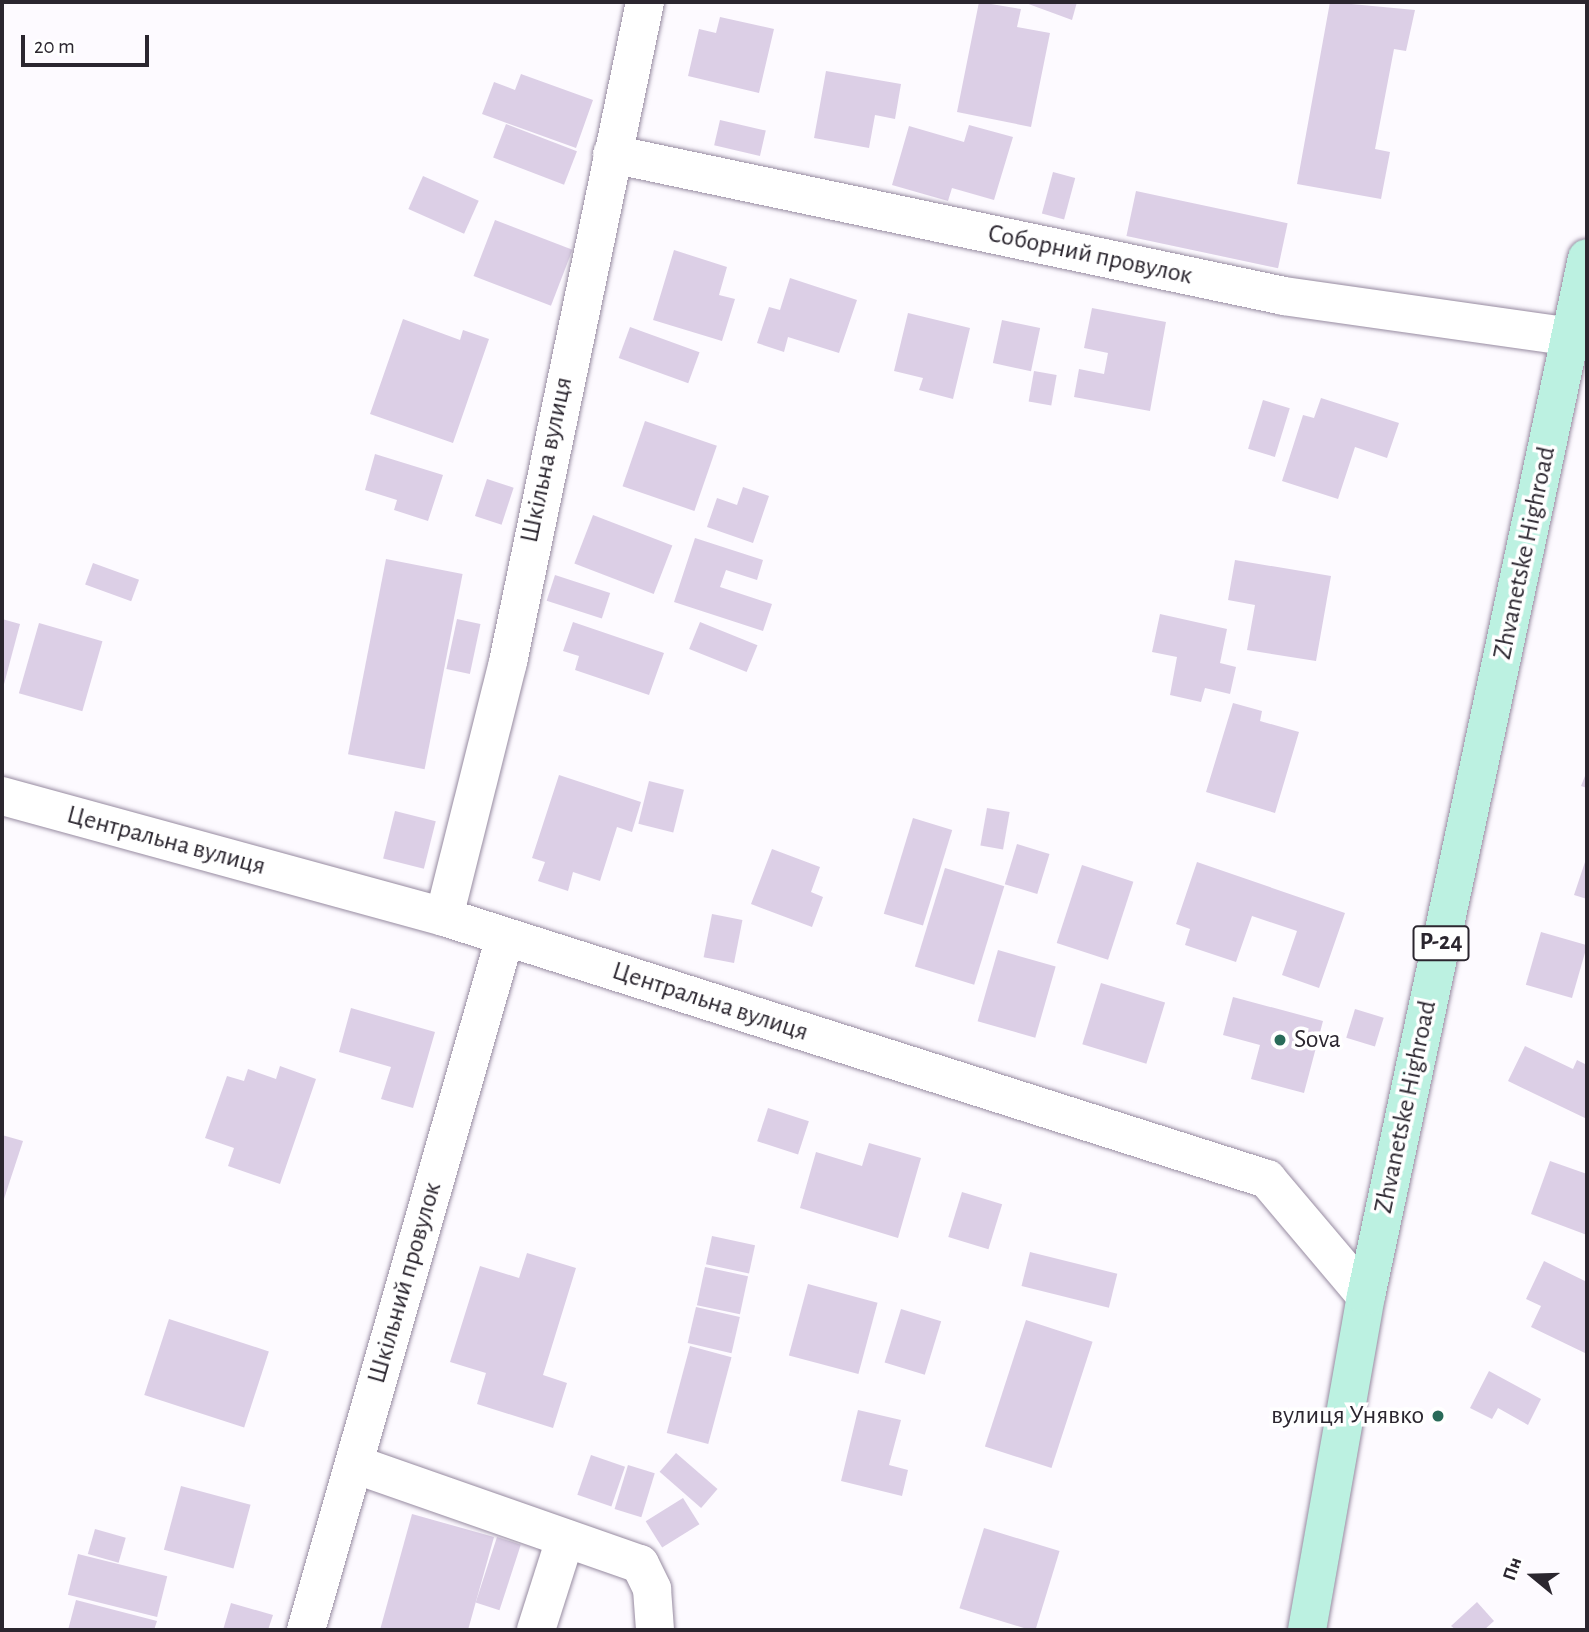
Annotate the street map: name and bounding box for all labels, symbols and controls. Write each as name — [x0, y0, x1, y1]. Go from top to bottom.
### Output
scale bar — [24, 21, 152, 65]
text: 20 m — [34, 36, 75, 57]
street label: Соборний провулок — [985, 218, 1195, 292]
street label: Шкільна вулиця — [514, 374, 580, 546]
street label: Zhvanetske Highroad — [1487, 444, 1563, 662]
street label: Центральна вулиця — [63, 799, 269, 883]
road number: Р-24 — [1411, 923, 1471, 964]
street label: Центральна вулиця — [608, 956, 812, 1048]
street label: Zhvanetske Highroad — [1368, 998, 1444, 1216]
place label: Sova — [1294, 1024, 1341, 1056]
marker: Sova — [1272, 1032, 1288, 1048]
street label: Шкільний провулок — [361, 1179, 449, 1387]
place label: вулиця Унявко — [1271, 1400, 1424, 1432]
marker: вулиця Унявко — [1430, 1408, 1446, 1424]
north arrow — [1498, 1541, 1568, 1611]
text: Пн — [1500, 1555, 1525, 1583]

